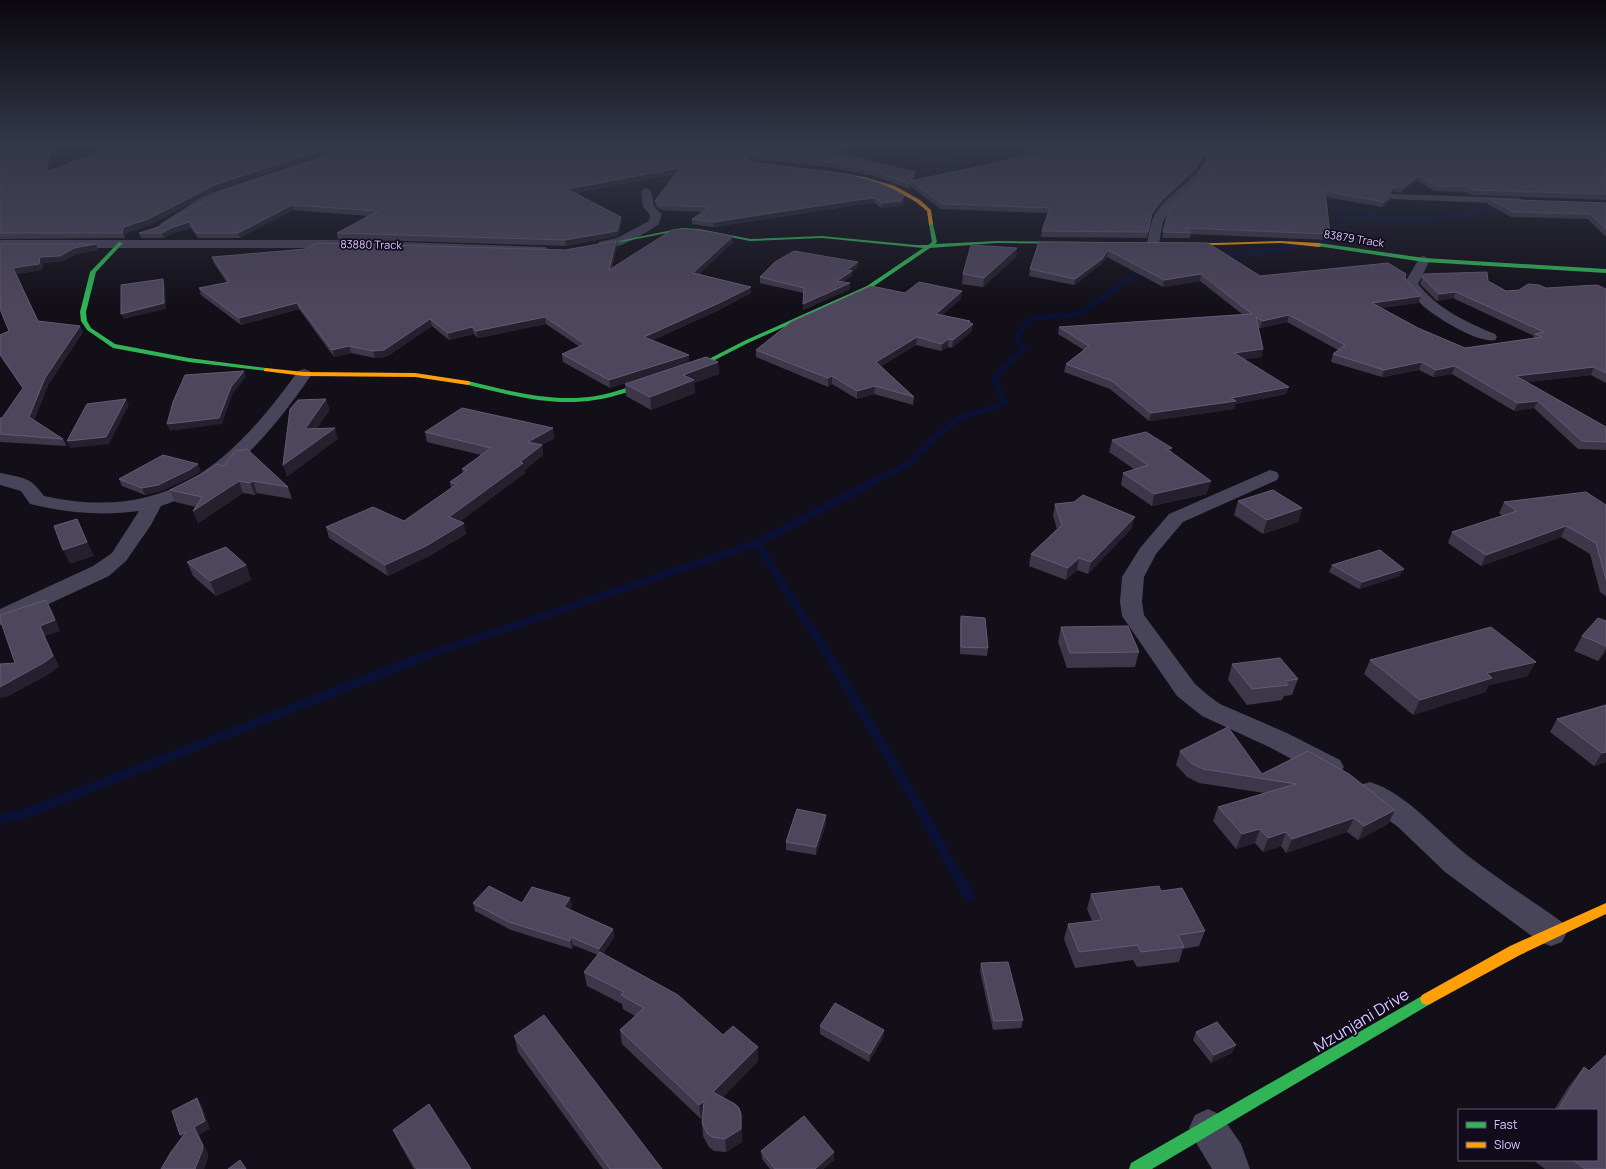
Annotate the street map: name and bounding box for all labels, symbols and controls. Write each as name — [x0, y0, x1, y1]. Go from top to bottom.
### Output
street label: 83879 Track — [1323, 226, 1386, 250]
street label: 83880 Track — [340, 236, 402, 252]
street label: Mzunjani Drive — [1309, 983, 1413, 1057]
legend — [1458, 1109, 1598, 1161]
text: Fast — [1494, 1116, 1518, 1133]
text: Slow — [1494, 1136, 1520, 1153]

